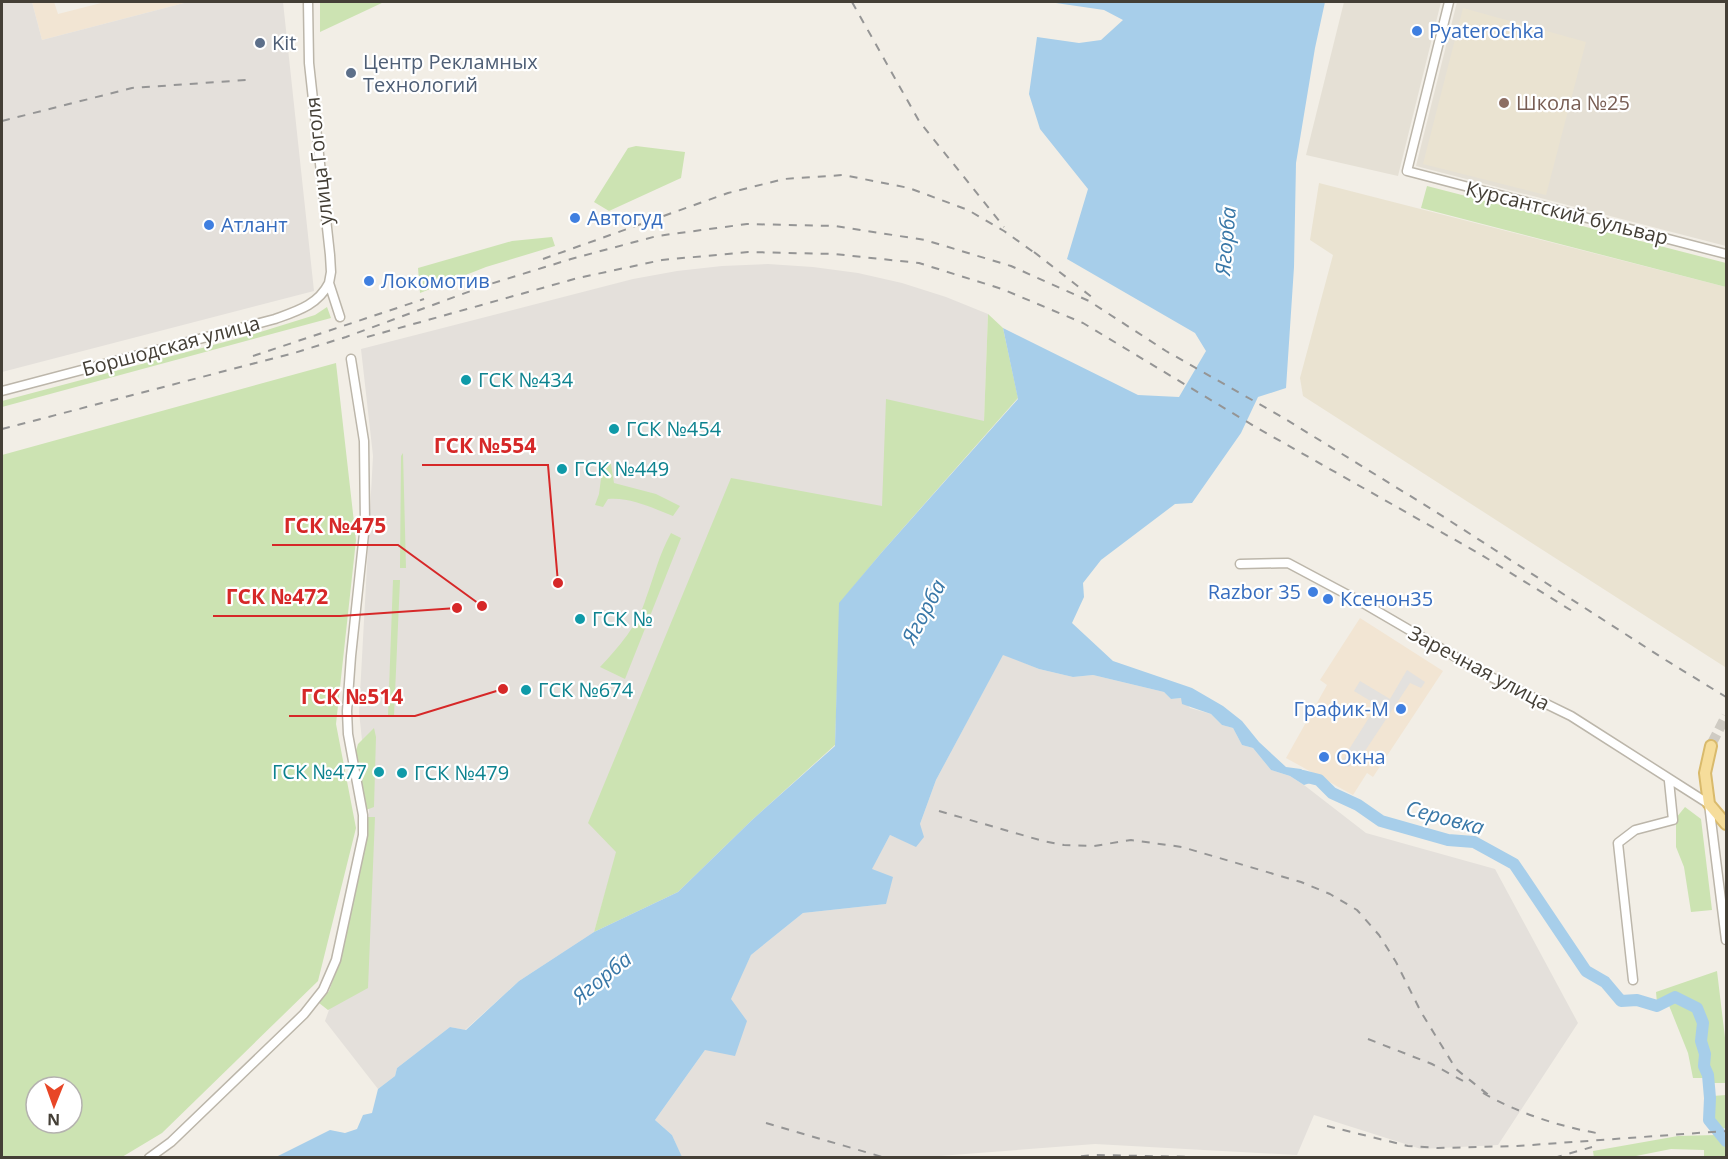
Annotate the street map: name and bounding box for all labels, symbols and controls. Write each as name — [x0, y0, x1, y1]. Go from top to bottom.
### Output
place label: Pyaterochka — [1429, 17, 1544, 44]
marker: Pyaterochka — [1410, 24, 1424, 38]
place label: Kit — [272, 29, 296, 56]
marker: Kit — [253, 36, 267, 50]
place label: Центр Рекламных Технологий — [363, 48, 538, 98]
marker: Центр Рекламных Технологий — [344, 66, 358, 80]
place label: Школа №25 — [1516, 89, 1630, 116]
street label: улица Гоголя — [298, 96, 339, 226]
marker: Школа №25 — [1497, 96, 1511, 110]
street label: Курсантский бульвар — [1463, 174, 1671, 251]
place label: Автогуд — [587, 204, 663, 231]
water label: Ягорба — [1208, 205, 1242, 277]
place label: Атлант — [221, 211, 288, 238]
marker: Автогуд — [568, 211, 582, 225]
marker: Атлант — [202, 218, 216, 232]
place label: Локомотив — [381, 267, 490, 294]
marker: Локомотив — [362, 274, 376, 288]
street label: Боршодская улица — [79, 309, 263, 382]
place label: ГСК №434 — [478, 366, 574, 393]
marker: ГСК №434 — [459, 373, 473, 387]
place label: ГСК №454 — [626, 415, 722, 442]
marker: ГСК №454 — [607, 422, 621, 436]
callout: ГСК №554 — [422, 426, 548, 465]
text: ГСК №554 — [434, 431, 536, 459]
place label: ГСК №449 — [574, 455, 669, 482]
marker: ГСК №449 — [555, 462, 569, 476]
callout: ГСК №475 — [272, 506, 398, 545]
text: ГСК №475 — [284, 511, 386, 539]
water label: Ягорба — [894, 574, 952, 649]
callout: ГСК №472 — [213, 577, 340, 616]
place label: Razbor 35 — [1208, 578, 1301, 605]
text: ГСК №472 — [226, 582, 328, 610]
marker: Razbor 35 — [1306, 585, 1320, 599]
place label: Ксенон35 — [1340, 585, 1433, 612]
marker: Ксенон35 — [1321, 592, 1335, 606]
place label: ГСК № — [592, 605, 653, 632]
marker: ГСК № — [573, 612, 587, 626]
street label: Заречная улица — [1404, 619, 1555, 716]
place label: ГСК №674 — [538, 676, 634, 703]
callout: ГСК №514 — [289, 677, 415, 716]
text: ГСК №514 — [301, 682, 403, 710]
marker: ГСК №674 — [519, 683, 533, 697]
place label: График-М — [1293, 695, 1389, 722]
marker: График-М — [1394, 702, 1408, 716]
place label: Окна — [1336, 743, 1386, 770]
marker: Окна — [1317, 750, 1331, 764]
place label: ГСК №477 — [272, 758, 367, 785]
place label: ГСК №479 — [414, 759, 509, 786]
marker: ГСК №477 — [372, 765, 386, 779]
marker: ГСК №479 — [395, 766, 409, 780]
water label: Серовка — [1403, 793, 1488, 841]
water label: Ягорба — [565, 945, 637, 1010]
north arrow — [24, 1075, 84, 1135]
text: N — [47, 1109, 60, 1131]

